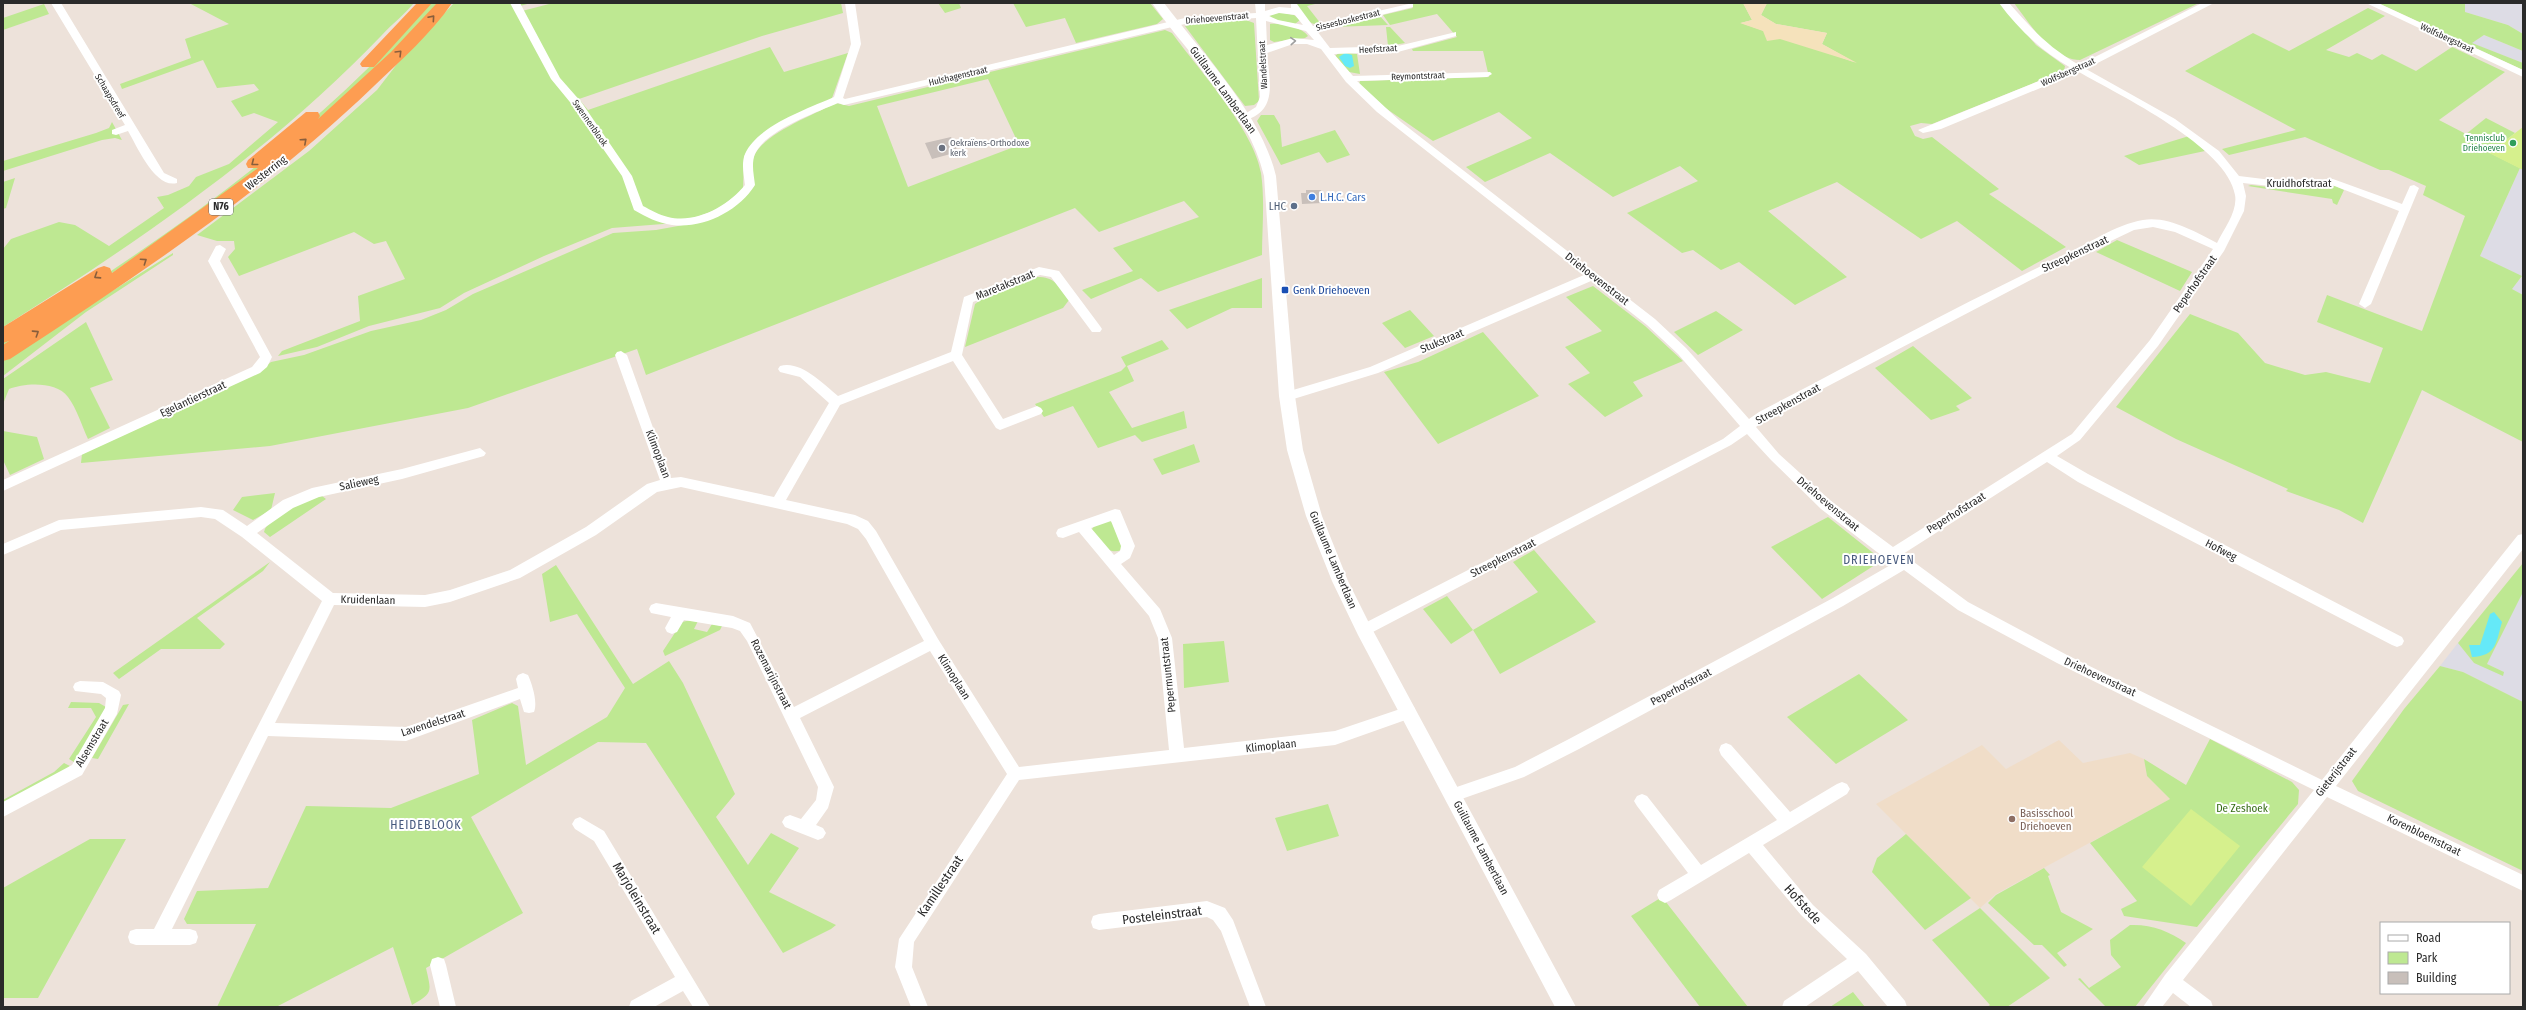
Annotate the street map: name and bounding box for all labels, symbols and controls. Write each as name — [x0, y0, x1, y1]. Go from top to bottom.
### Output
street label: Sissesboskestraat — [1315, 7, 1381, 33]
street label: Driehoevenstraat — [1185, 10, 1249, 26]
one-way arrow — [427, 15, 434, 23]
street label: Wolfsbergstraat — [2419, 21, 2475, 55]
one-way arrow — [1290, 37, 1296, 46]
street label: Wandelstraat — [1257, 40, 1269, 90]
street label: Heefstraat — [1359, 43, 1398, 55]
street label: Guillaume Lambertlaan — [1187, 44, 1259, 136]
one-way arrow — [394, 50, 402, 58]
street label: Wolfsbergstraat — [2039, 56, 2097, 88]
street label: Hulshagenstraat — [928, 64, 988, 88]
street label: Reymontstraat — [1391, 70, 1445, 82]
street label: Schaapsdreef — [93, 72, 128, 121]
street label: Swennenblook — [570, 98, 610, 149]
place label: Tennisclub Driehoeven — [2463, 133, 2505, 153]
place label: Oekraïens-Orthodoxe kerk — [950, 138, 1030, 158]
marker: Tennisclub Driehoeven — [2508, 138, 2518, 148]
one-way arrow — [299, 139, 307, 146]
marker: Oekraïens-Orthodoxe kerk — [937, 143, 947, 153]
street label: Westerring — [243, 152, 290, 193]
one-way arrow — [252, 159, 259, 166]
street label: Kruidhofstraat — [2266, 177, 2332, 190]
place label: L.H.C. Cars — [1320, 191, 1366, 204]
marker: L.H.C. Cars — [1307, 192, 1317, 202]
road number: N76 — [209, 199, 233, 215]
place label: LHC — [1269, 200, 1286, 213]
marker: LHC — [1289, 201, 1299, 211]
street label: Streepkenstraat — [2040, 233, 2111, 275]
street label: Driehoevenstraat — [1562, 250, 1632, 308]
street label: Peperhofstraat — [2170, 252, 2220, 315]
one-way arrow — [140, 258, 147, 266]
street label: Maretakstraat — [974, 267, 1037, 303]
one-way arrow — [94, 271, 101, 279]
place label: Genk Driehoeven — [1293, 284, 1370, 297]
marker: Genk Driehoeven — [1280, 285, 1290, 295]
street label: Stukstraat — [1418, 326, 1466, 356]
one-way arrow — [32, 330, 39, 338]
street label: Egelantierstraat — [158, 378, 228, 420]
street label: Streepkenstraat — [1753, 381, 1823, 427]
street label: Klimoplaan — [643, 428, 673, 480]
street label: Salieweg — [338, 472, 381, 493]
street label: Driehoevenstraat — [1794, 474, 1862, 534]
street label: Peperhofstraat — [1924, 490, 1988, 536]
street label: Guillaume Lambertlaan — [1307, 509, 1359, 611]
street label: Streepkenstraat — [1468, 536, 1538, 580]
street label: Hofweg — [2203, 537, 2240, 564]
district label: DRIEHOEVEN — [1843, 553, 1915, 567]
street label: Kruidenlaan — [341, 593, 395, 607]
street label: Pepermuntstraat — [1158, 636, 1178, 713]
street label: Rozemarijnstraat — [748, 637, 794, 711]
street label: Klimoplaan — [935, 652, 973, 702]
street label: Driehoevenstraat — [2062, 655, 2138, 699]
street label: Peperhofstraat — [1648, 665, 1714, 708]
street label: Lavendelstraat — [399, 706, 467, 739]
street label: Alsemstraat — [73, 716, 112, 769]
street label: Klimoplaan — [1245, 737, 1297, 755]
street label: Gieterijstraat — [2313, 744, 2359, 799]
street label: Guillaume Lambertlaan — [1451, 799, 1511, 897]
park label: De Zeshoek — [2216, 802, 2269, 815]
place label: Basisschool Driehoeven — [2020, 807, 2073, 833]
street label: Korenbloemstraat — [2385, 811, 2463, 859]
marker: Basisschool Driehoeven — [2007, 814, 2017, 824]
district label: HEIDEBLOOK — [390, 818, 462, 832]
street label: Kamillestraat — [914, 852, 966, 919]
street label: Marjoleinstraat — [610, 859, 665, 937]
street label: Hofstede — [1781, 881, 1825, 927]
street label: Posteleinstraat — [1121, 903, 1203, 927]
legend — [2380, 922, 2510, 994]
text: Road — [2416, 931, 2441, 945]
text: Park — [2416, 951, 2438, 965]
text: Building — [2416, 971, 2457, 985]

